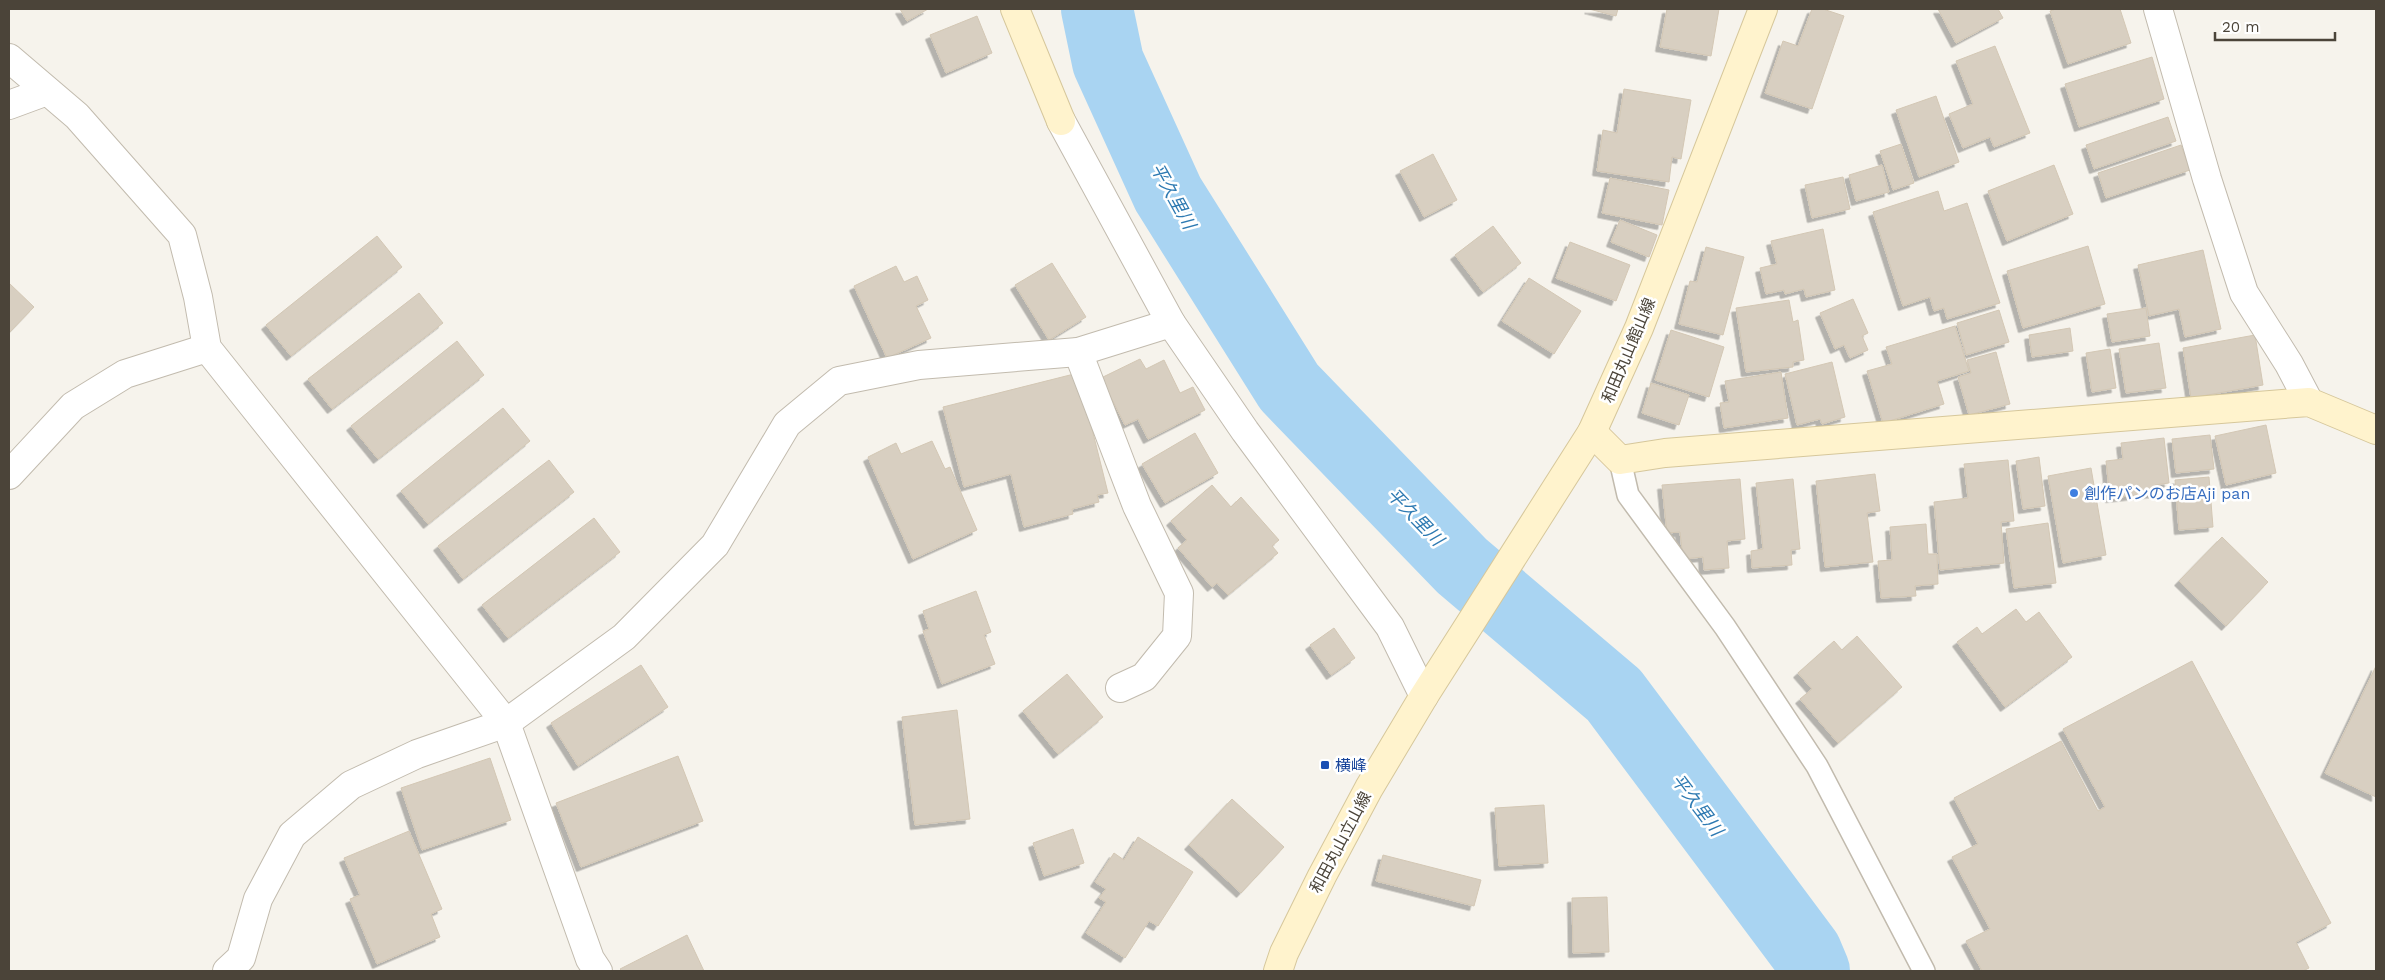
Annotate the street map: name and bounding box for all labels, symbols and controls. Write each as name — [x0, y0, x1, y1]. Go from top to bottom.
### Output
scale bar — [2215, 10, 2335, 42]
text: 20 m — [2222, 18, 2260, 36]
water label: 平久里川 — [1147, 159, 1201, 234]
street label: 和田丸山館山線 — [1598, 295, 1659, 405]
water label: 平久里川 — [1383, 483, 1449, 551]
place label: 創作パンのお店Aji pan — [2084, 484, 2250, 503]
marker: 創作パンのお店Aji pan — [2068, 487, 2080, 499]
place label: 横峰 — [1335, 756, 1367, 775]
marker: 横峰 — [1319, 759, 1331, 771]
water label: 平久里川 — [1667, 770, 1729, 841]
street label: 和田丸山立山線 — [1306, 788, 1375, 896]

